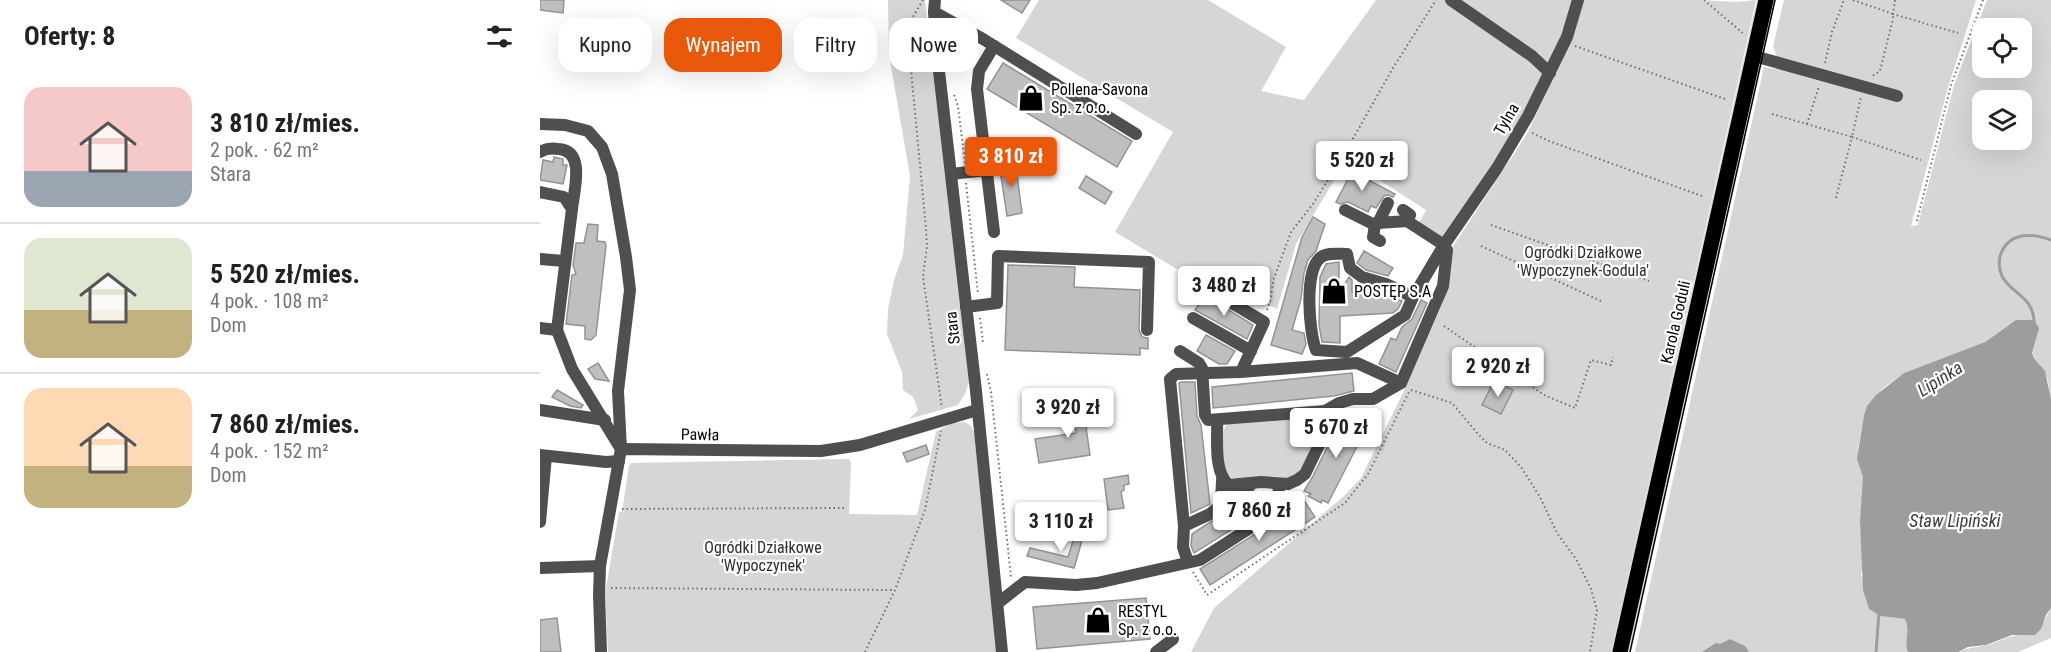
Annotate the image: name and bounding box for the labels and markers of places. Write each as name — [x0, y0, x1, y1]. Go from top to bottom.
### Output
place label: Pollena-Savona Sp. z o.o. — [1051, 80, 1148, 117]
shop icon: Pollena-Savona Sp. z o.o. — [1016, 83, 1046, 113]
pin: 3 810 zł — [949, 137, 1073, 188]
pin: 5 520 zł — [1300, 141, 1424, 192]
pin: 3 480 zł — [1162, 266, 1286, 317]
shop icon: POSTĘP S.A — [1319, 276, 1349, 306]
place label: POSTĘP S.A — [1354, 282, 1431, 301]
pin: 2 920 zł — [1436, 347, 1560, 398]
pin: 3 920 zł — [1006, 388, 1130, 439]
pin: 5 670 zł — [1274, 408, 1398, 459]
pin: 7 860 zł — [1197, 491, 1321, 542]
pin: 3 110 zł — [999, 502, 1123, 553]
place label: RESTYL Sp. z o.o. — [1118, 602, 1177, 639]
shop icon: RESTYL Sp. z o.o. — [1083, 605, 1113, 635]

